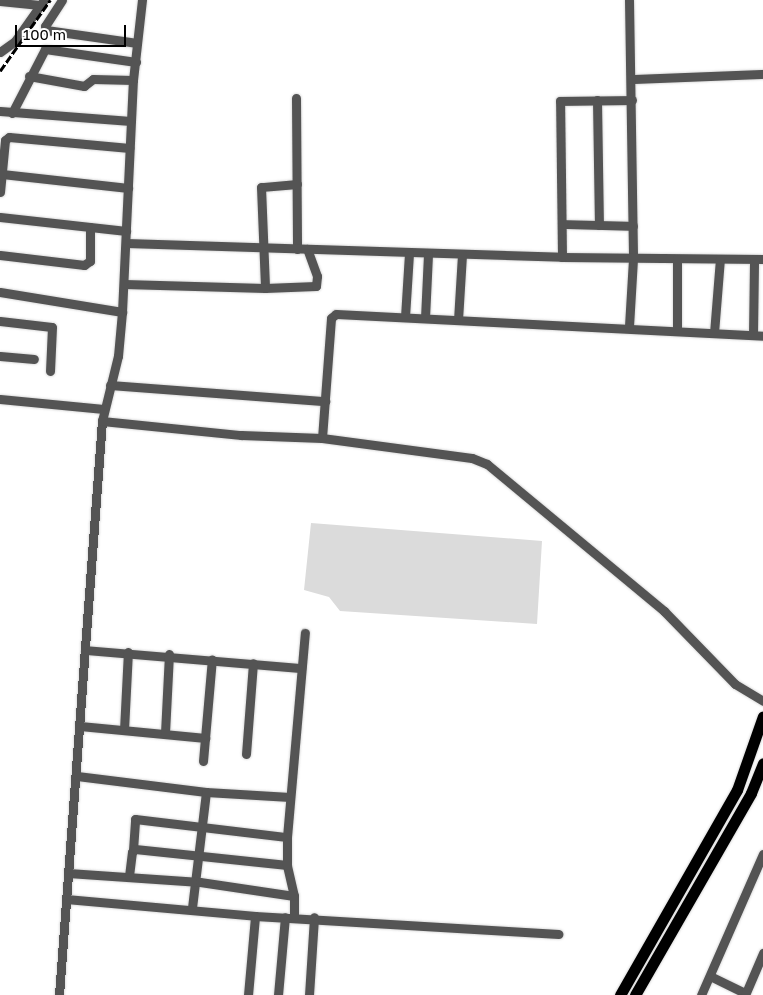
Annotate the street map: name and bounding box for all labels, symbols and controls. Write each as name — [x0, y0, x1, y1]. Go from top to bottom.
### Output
scale bar — [18, 15, 129, 47]
text: 100 m — [23, 25, 66, 43]

